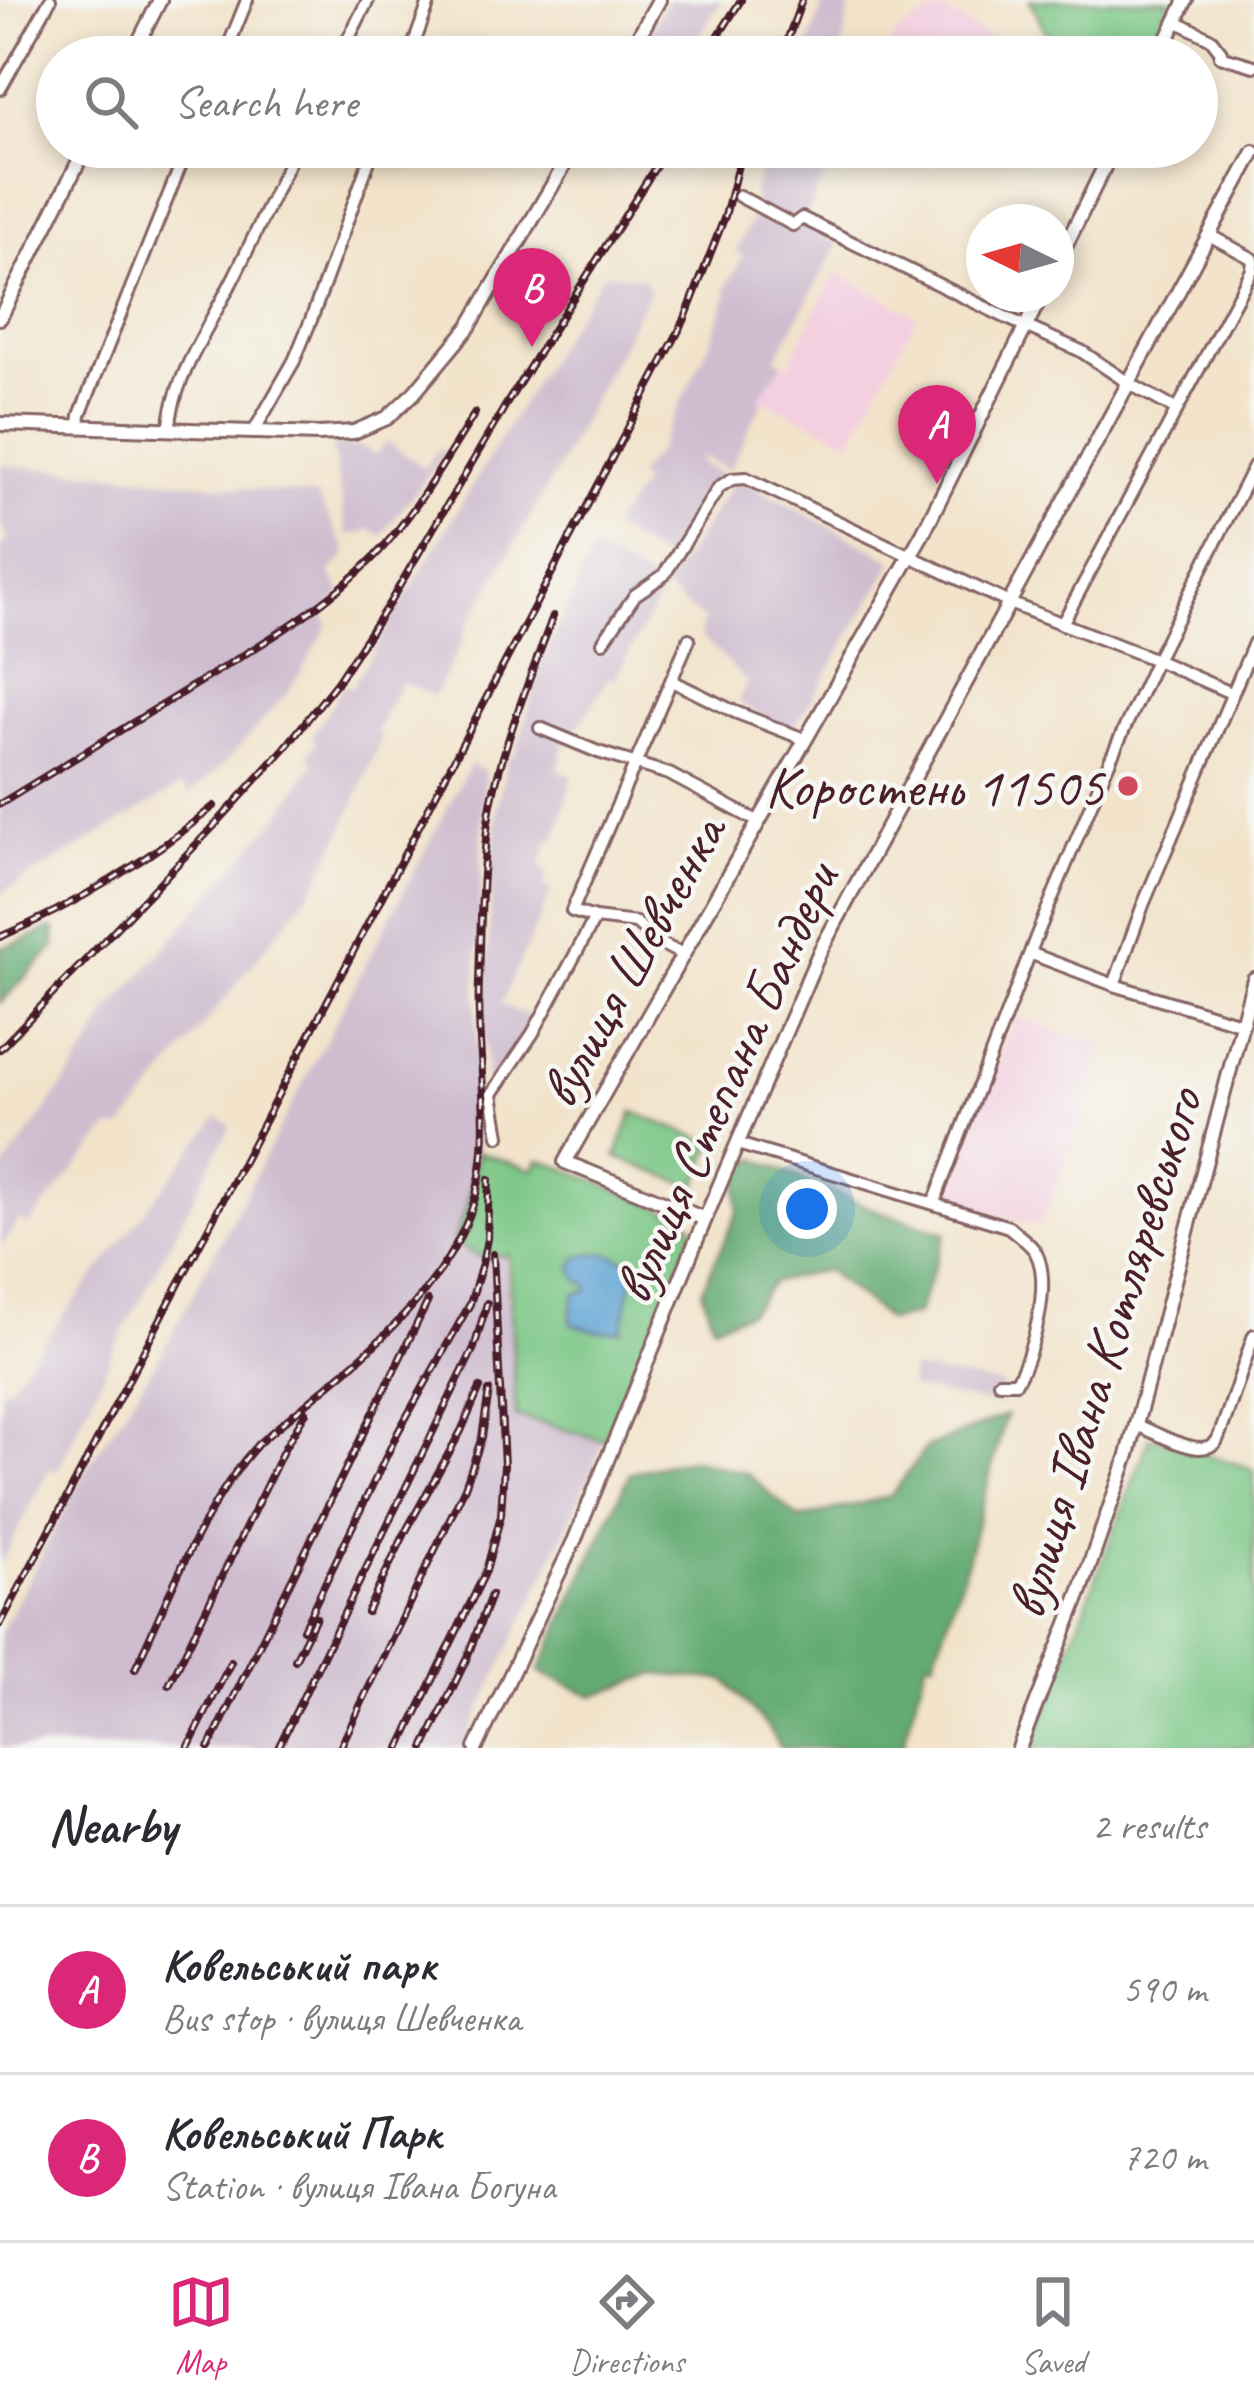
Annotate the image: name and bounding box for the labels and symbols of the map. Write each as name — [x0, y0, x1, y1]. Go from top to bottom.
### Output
north arrow — [966, 204, 1074, 312]
pin: B — [493, 248, 571, 347]
pin: A — [898, 385, 976, 484]
place label: Коростень 11505 — [765, 751, 1106, 823]
marker: Коростень 11505 — [1115, 773, 1141, 799]
street label: вулиця Шевченка — [522, 799, 744, 1120]
street label: вулиця Степана Бандери — [596, 849, 856, 1314]
street label: вулиця Івана Котляревського — [989, 1077, 1220, 1627]
your location — [777, 1179, 837, 1239]

